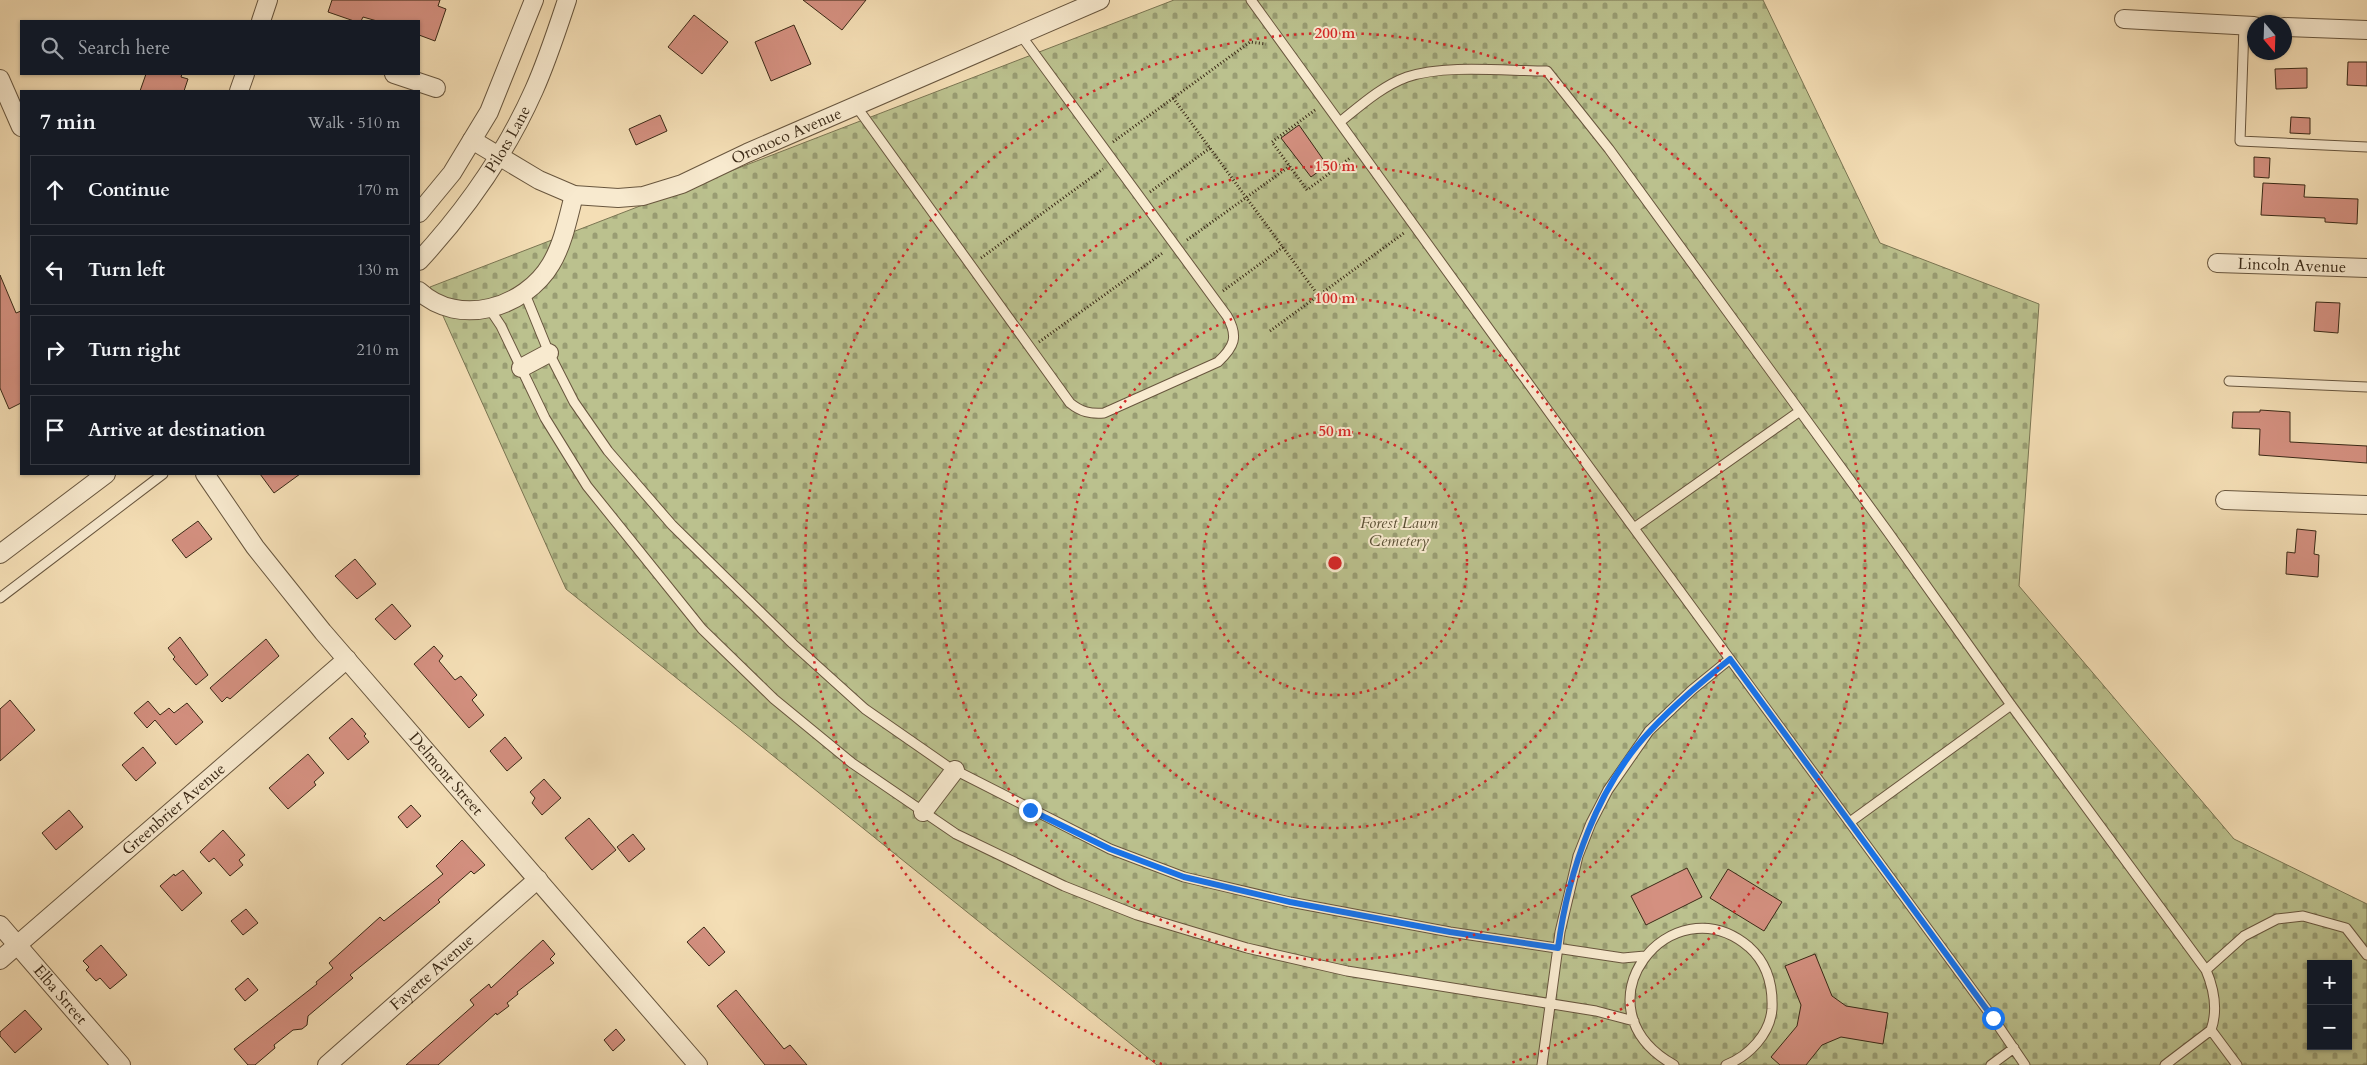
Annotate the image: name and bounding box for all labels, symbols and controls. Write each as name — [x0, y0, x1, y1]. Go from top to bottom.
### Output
north arrow — [2247, 15, 2292, 60]
search box — [20, 20, 420, 75]
text: 200 m — [1315, 23, 1356, 43]
icon: search — [38, 34, 66, 62]
text: Search here — [78, 35, 170, 61]
street label: Pilots Lane — [480, 102, 536, 178]
street label: Oronoco Avenue — [728, 102, 845, 170]
text: 7 min — [40, 108, 96, 137]
text: Walk · 510 m — [308, 112, 400, 134]
text: 150 m — [1315, 156, 1356, 176]
icon: ahead — [41, 176, 69, 204]
text: Continue — [88, 177, 170, 203]
text: 170 m — [357, 179, 399, 201]
street label: Lincoln Avenue — [2237, 253, 2347, 278]
icon: left — [41, 256, 69, 284]
text: Turn left — [88, 257, 165, 283]
text: 130 m — [357, 259, 399, 281]
text: 100 m — [1315, 288, 1356, 308]
icon: right — [41, 336, 69, 364]
text: Turn right — [88, 337, 180, 363]
text: 210 m — [357, 339, 399, 361]
icon: arrive — [41, 416, 69, 444]
text: Arrive at destination — [88, 417, 265, 443]
text: 50 m — [1318, 421, 1352, 441]
park label: Forest Lawn Cemetery — [1360, 512, 1438, 552]
centre of rings — [1326, 554, 1344, 572]
street label: Delmont Street — [404, 728, 488, 820]
street label: Greenbrier Avenue — [117, 758, 230, 860]
route end — [1019, 799, 1042, 822]
street label: Fayette Avenue — [385, 929, 479, 1016]
street label: Elba Street — [28, 960, 92, 1029]
map controls — [2307, 960, 2352, 1050]
button: + — [2307, 960, 2352, 1005]
button: − — [2307, 1005, 2352, 1050]
route start — [1982, 1007, 2005, 1030]

